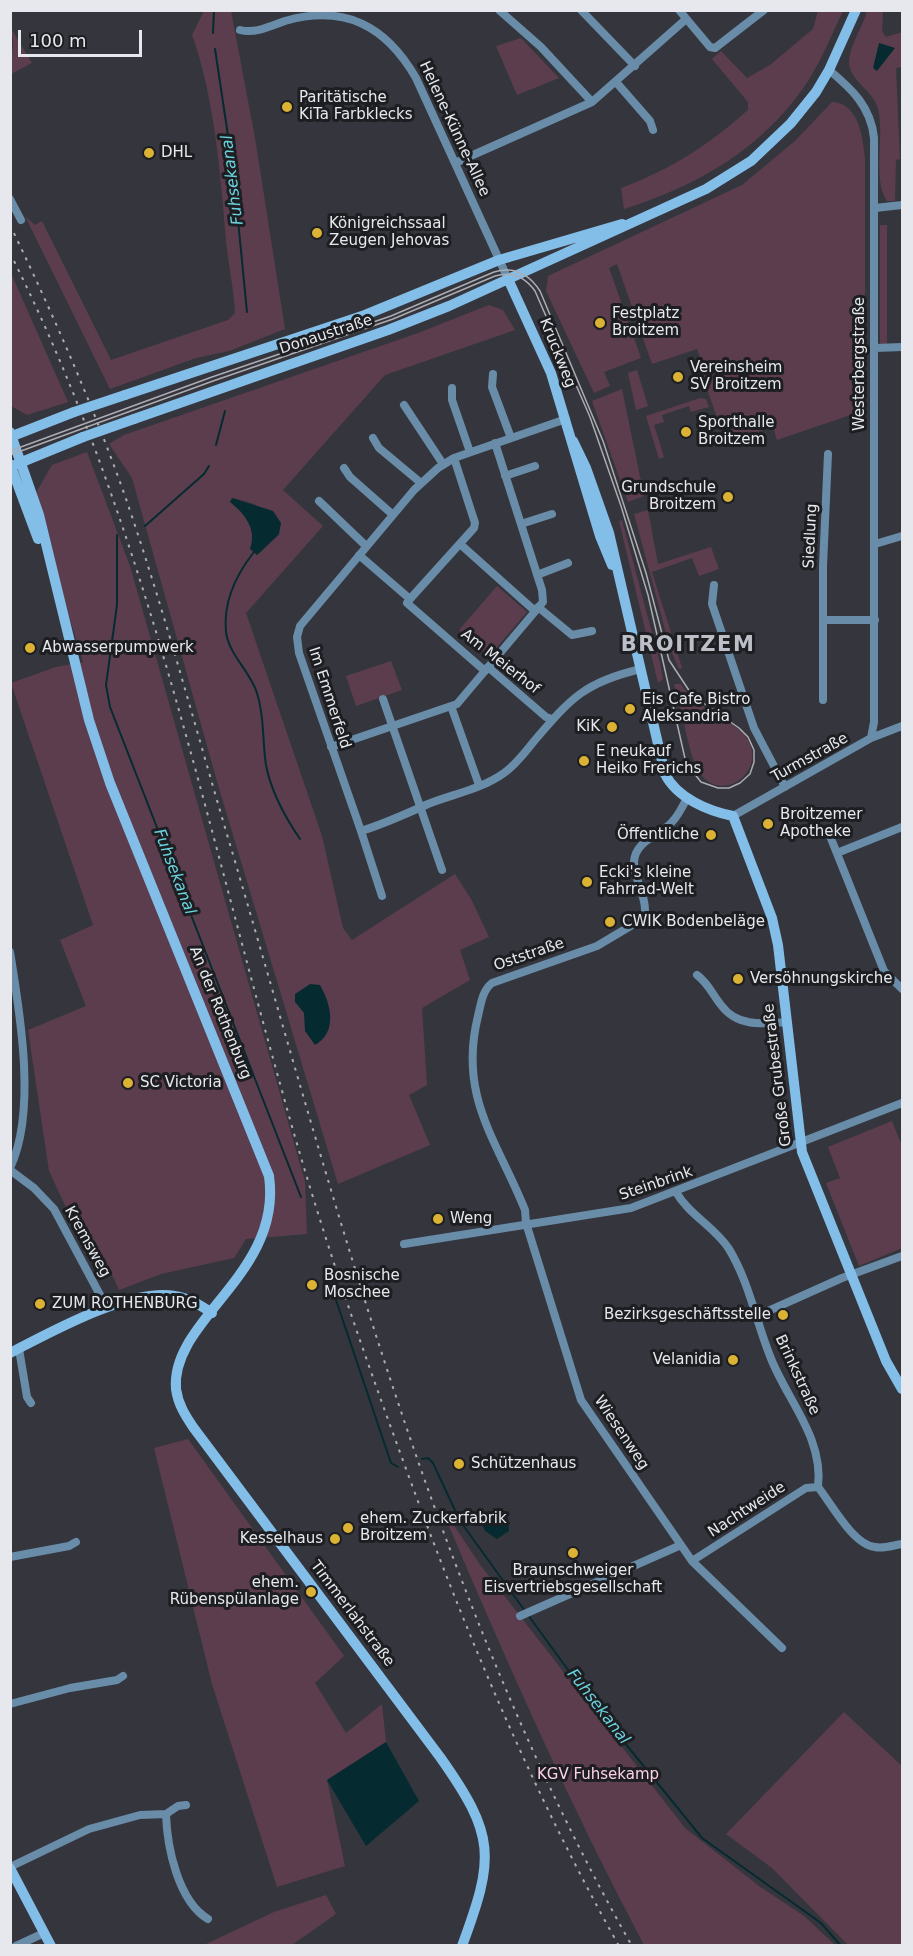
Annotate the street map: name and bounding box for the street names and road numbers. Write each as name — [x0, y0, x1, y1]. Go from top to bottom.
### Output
street label: Helene-Künne-Allee — [415, 59, 493, 199]
street label: Westerbergstraße — [851, 297, 869, 431]
street label: Donaustraße — [277, 312, 375, 358]
street label: Kruckweg — [535, 316, 579, 390]
street label: Siedlung — [800, 503, 822, 569]
street label: Am Meierhof — [457, 626, 543, 698]
street label: Im Emmerfeld — [304, 645, 354, 751]
street label: Turmstraße — [769, 730, 851, 786]
street label: Oststraße — [491, 935, 567, 975]
street label: An der Rothenburg — [185, 944, 255, 1082]
street label: Große Grubestraße — [760, 1003, 796, 1147]
street label: Steinbrink — [617, 1163, 695, 1205]
street label: Kremsweg — [60, 1203, 114, 1281]
street label: Brinkstraße — [771, 1332, 823, 1418]
street label: Wiesenweg — [590, 1393, 652, 1473]
street label: Nachtweide — [705, 1478, 789, 1542]
street label: Timmerlahstraße — [306, 1557, 398, 1671]

